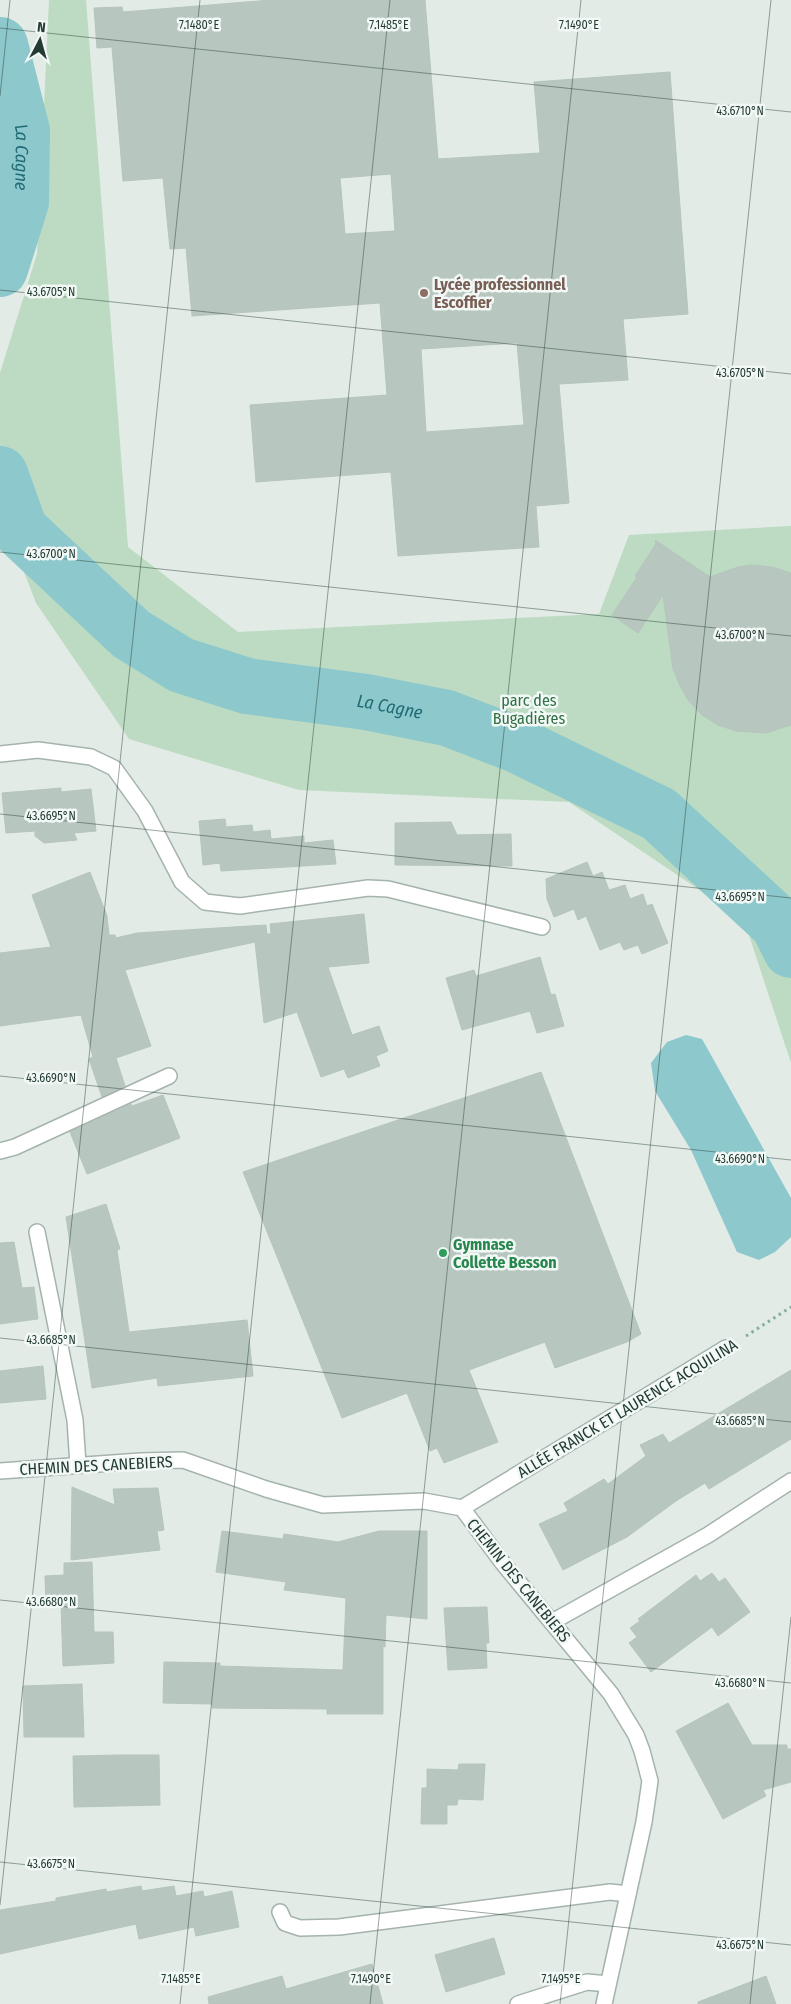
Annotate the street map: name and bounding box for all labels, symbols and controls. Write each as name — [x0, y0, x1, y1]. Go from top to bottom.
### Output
north arrow — [15, 15, 65, 65]
text: 7.1480°E — [179, 18, 219, 32]
text: 7.1485°E — [369, 18, 409, 32]
text: 7.1490°E — [559, 18, 599, 32]
text: N — [36, 19, 46, 36]
text: 43.6710°N — [716, 104, 764, 118]
water label: La Cagne — [10, 121, 33, 191]
place label: Lycée professionnel Escoffier — [434, 275, 566, 312]
text: 43.6705°N — [27, 285, 75, 299]
marker: Lycée professionnel Escoffier — [418, 287, 430, 299]
text: 43.6705°N — [716, 366, 764, 380]
text: 43.6700°N — [26, 547, 76, 561]
text: 43.6700°N — [715, 628, 765, 642]
water label: La Cagne — [356, 690, 425, 724]
park label: parc des Bugadières — [493, 691, 565, 728]
text: 43.6695°N — [26, 809, 76, 823]
text: 43.6695°N — [715, 890, 765, 904]
text: 43.6690°N — [26, 1071, 76, 1085]
text: 43.6690°N — [715, 1152, 765, 1166]
place label: Gymnase Collette Besson — [453, 1235, 557, 1272]
marker: Gymnase Collette Besson — [437, 1247, 449, 1259]
text: 43.6685°N — [26, 1333, 76, 1347]
street label: ALLÉE FRANCK ET LAURENCE ACQUILINA — [514, 1335, 741, 1482]
text: 43.6685°N — [715, 1414, 765, 1428]
street label: CHEMIN DES CANEBIERS — [19, 1452, 173, 1479]
street label: CHEMIN DES CANEBIERS — [463, 1515, 574, 1646]
text: 43.6680°N — [26, 1595, 76, 1609]
text: 43.6680°N — [715, 1676, 765, 1690]
text: 43.6675°N — [27, 1857, 75, 1871]
text: 43.6675°N — [716, 1938, 764, 1952]
text: 7.1485°E — [161, 1972, 201, 1986]
text: 7.1490°E — [351, 1972, 391, 1986]
text: 7.1495°E — [542, 1972, 581, 1986]

